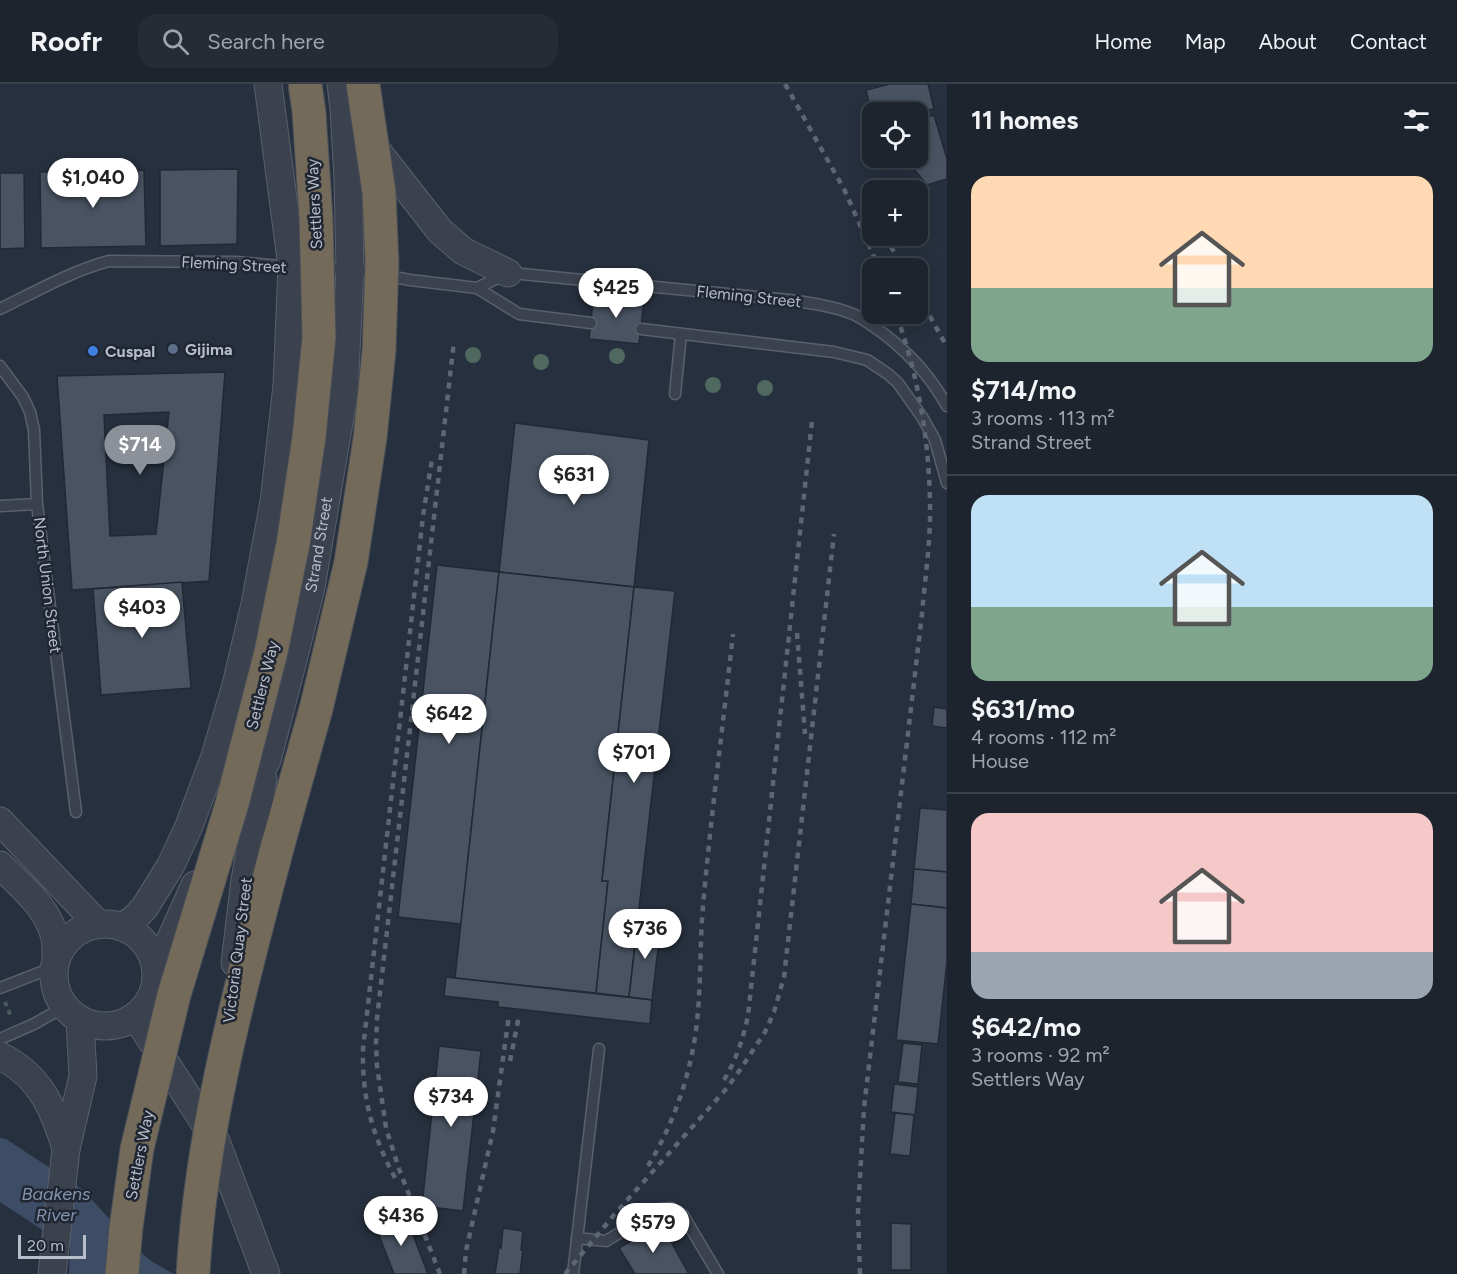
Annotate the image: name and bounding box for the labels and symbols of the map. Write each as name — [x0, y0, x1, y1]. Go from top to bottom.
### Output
pin: $1,040 — [44, 158, 142, 209]
street label: Settlers Way — [303, 158, 326, 250]
street label: Fleming Street — [181, 252, 287, 277]
pin: $425 — [580, 268, 652, 319]
street label: Fleming Street — [696, 282, 802, 311]
place label: Gijima — [185, 340, 232, 359]
place label: Cuspal — [105, 342, 155, 361]
marker: Gijima — [166, 342, 180, 356]
marker: Cuspal — [86, 344, 100, 358]
pin: $714 — [104, 425, 176, 476]
pin: $631 — [538, 455, 610, 506]
street label: Strand Street — [301, 495, 336, 594]
street label: North Union Street — [30, 516, 65, 654]
pin: $403 — [106, 588, 178, 639]
street label: Settlers Way — [242, 638, 283, 732]
pin: $642 — [413, 694, 485, 745]
pin: $701 — [598, 733, 670, 784]
street label: Victoria Quay Street — [219, 876, 256, 1024]
pin: $736 — [609, 909, 681, 960]
pin: $734 — [415, 1077, 487, 1128]
street label: Settlers Way — [121, 1108, 158, 1202]
water label: Baakens River — [21, 1183, 91, 1226]
pin: $436 — [365, 1196, 437, 1247]
pin: $579 — [617, 1203, 689, 1254]
scale bar — [18, 1232, 86, 1260]

